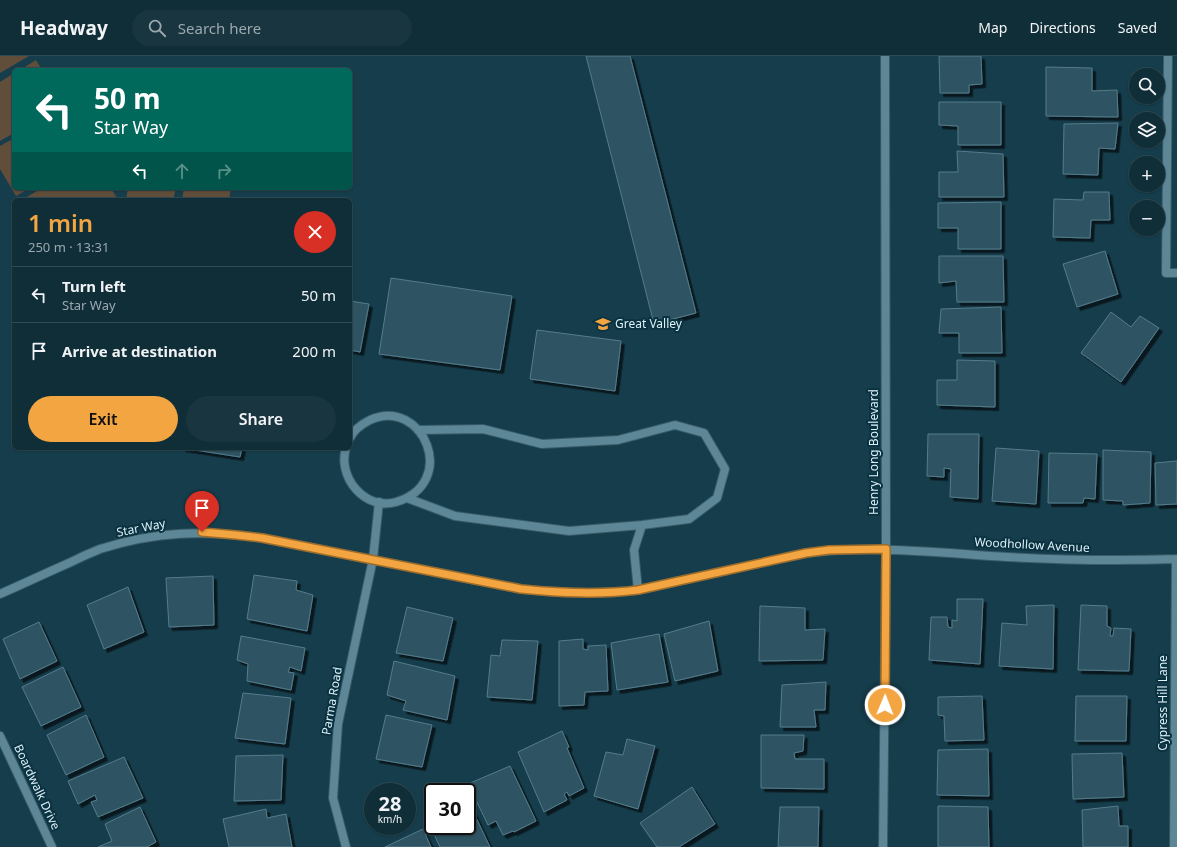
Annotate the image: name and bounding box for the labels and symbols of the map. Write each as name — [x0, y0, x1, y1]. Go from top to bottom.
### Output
school or university icon: Great Valley — [594, 315, 612, 333]
place label: Great Valley — [615, 315, 683, 332]
street label: Henry Long Boulevard — [865, 389, 882, 515]
pin — [185, 491, 219, 532]
street label: Star Way — [115, 514, 168, 541]
street label: Woodhollow Avenue — [974, 533, 1090, 556]
street label: Cypress Hill Lane — [1154, 655, 1171, 751]
street label: Parma Road — [317, 666, 346, 736]
position arrow — [864, 684, 906, 726]
street label: Boardwalk Drive — [10, 741, 65, 832]
speed limit sign: 30 — [424, 783, 476, 835]

